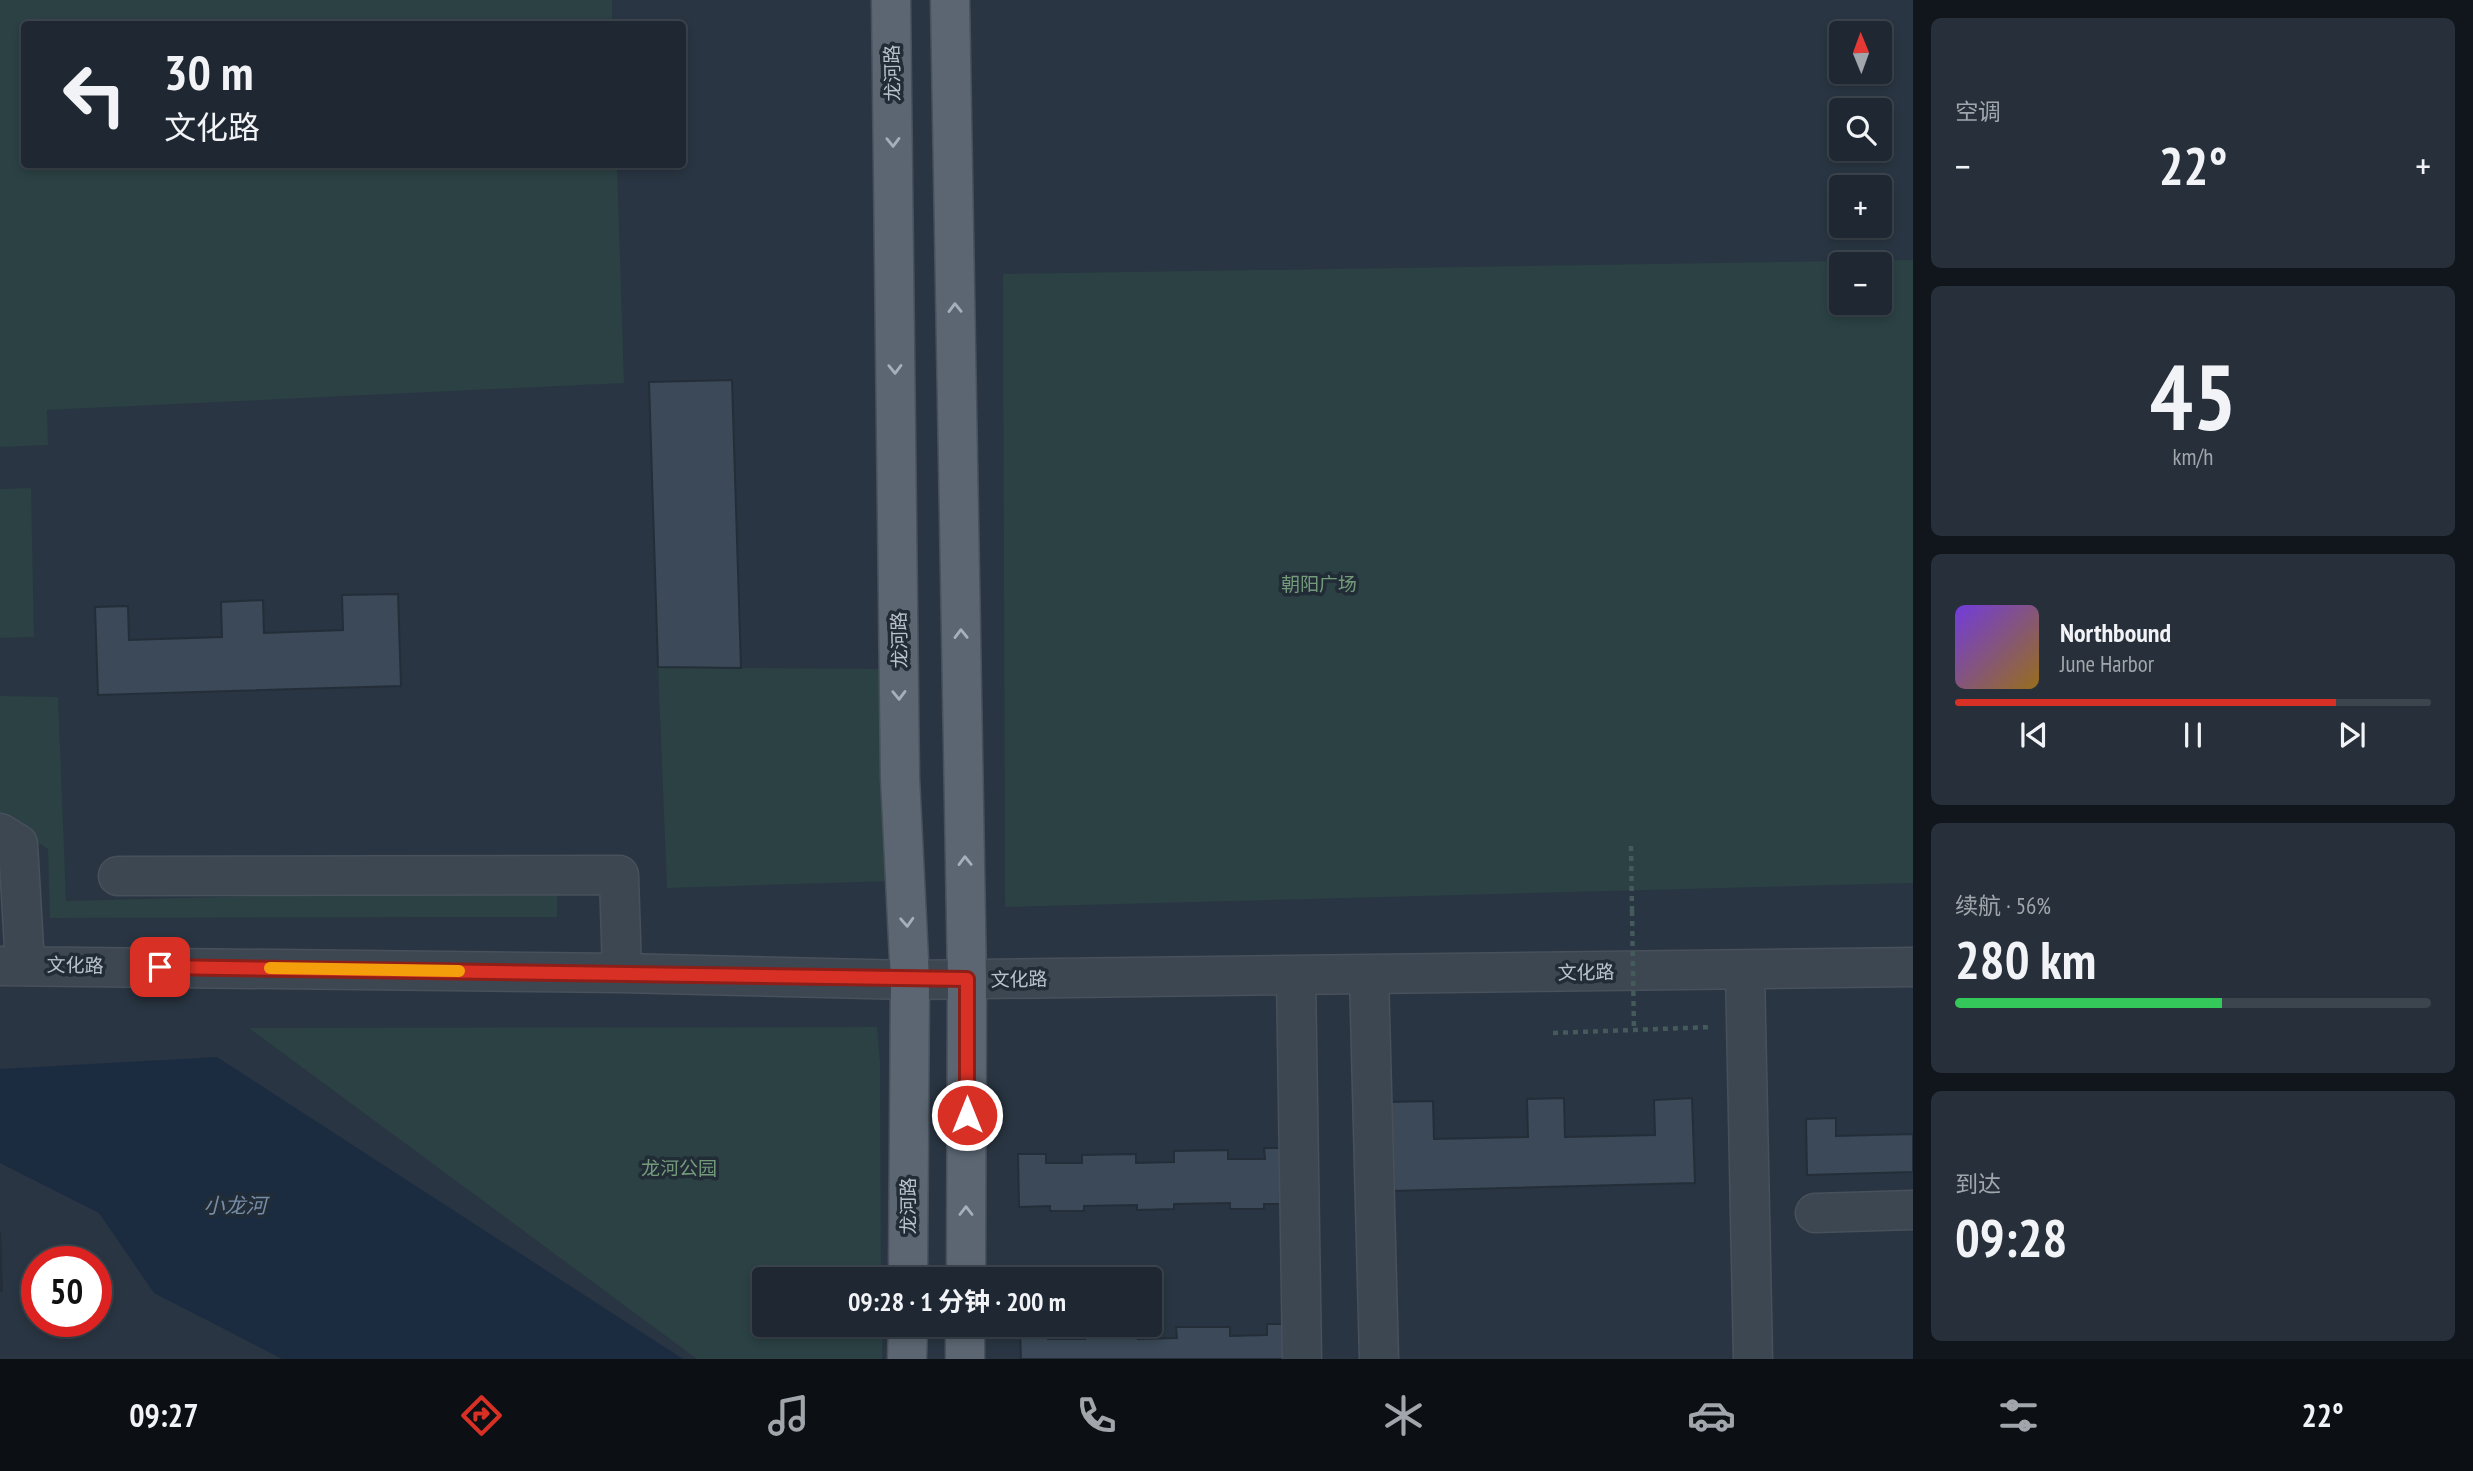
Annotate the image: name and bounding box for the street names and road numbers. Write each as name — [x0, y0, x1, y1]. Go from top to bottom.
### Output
street label: 龙河路 — [880, 44, 904, 102]
street label: 龙河路 — [887, 611, 911, 669]
street label: 文化路 — [46, 953, 104, 977]
street label: 文化路 — [1557, 960, 1615, 984]
street label: 文化路 — [990, 967, 1048, 991]
street label: 龙河路 — [896, 1177, 920, 1235]

